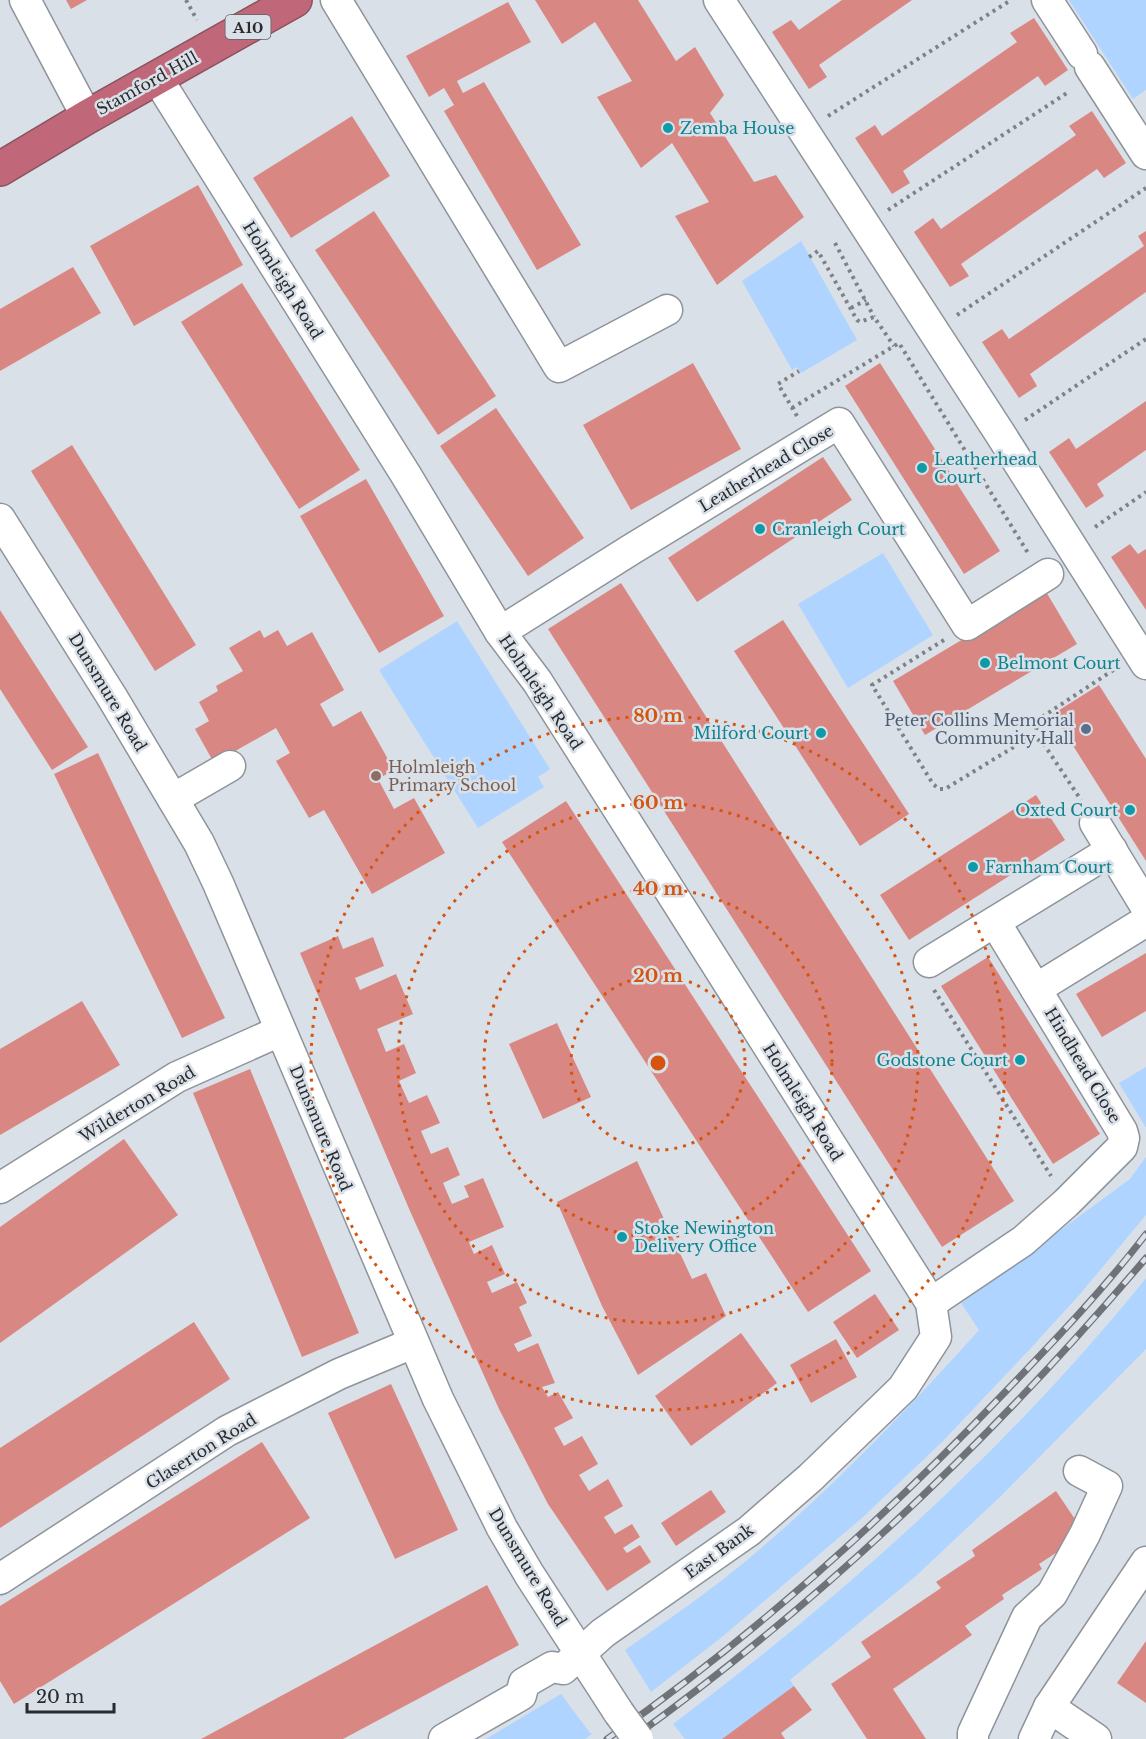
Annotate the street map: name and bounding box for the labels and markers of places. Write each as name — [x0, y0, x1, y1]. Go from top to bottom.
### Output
place label: Zemba House — [680, 118, 794, 138]
marker: Zemba House — [661, 121, 675, 135]
place label: Leatherhead Court — [934, 449, 1038, 487]
marker: Leatherhead Court — [915, 461, 929, 475]
place label: Cranleigh Court — [772, 519, 905, 539]
marker: Cranleigh Court — [753, 522, 767, 536]
place label: Belmont Court — [997, 653, 1121, 673]
marker: Belmont Court — [978, 656, 992, 670]
place label: Peter Collins Memorial Community Hall — [884, 710, 1074, 748]
marker: Peter Collins Memorial Community Hall — [1079, 722, 1093, 736]
place label: Milford Court — [693, 723, 809, 743]
marker: Milford Court — [814, 726, 828, 740]
place label: Holmleigh Primary School — [388, 757, 516, 795]
marker: Holmleigh Primary School — [369, 769, 383, 783]
place label: Oxted Court — [1015, 800, 1118, 820]
marker: Oxted Court — [1123, 803, 1137, 817]
place label: Farnham Court — [985, 857, 1112, 877]
marker: Farnham Court — [966, 860, 980, 874]
place label: Godstone Court — [877, 1050, 1008, 1070]
centre of rings — [648, 1053, 668, 1073]
marker: Godstone Court — [1013, 1053, 1027, 1067]
place label: Stoke Newington Delivery Office — [634, 1218, 774, 1256]
marker: Stoke Newington Delivery Office — [615, 1230, 629, 1244]

